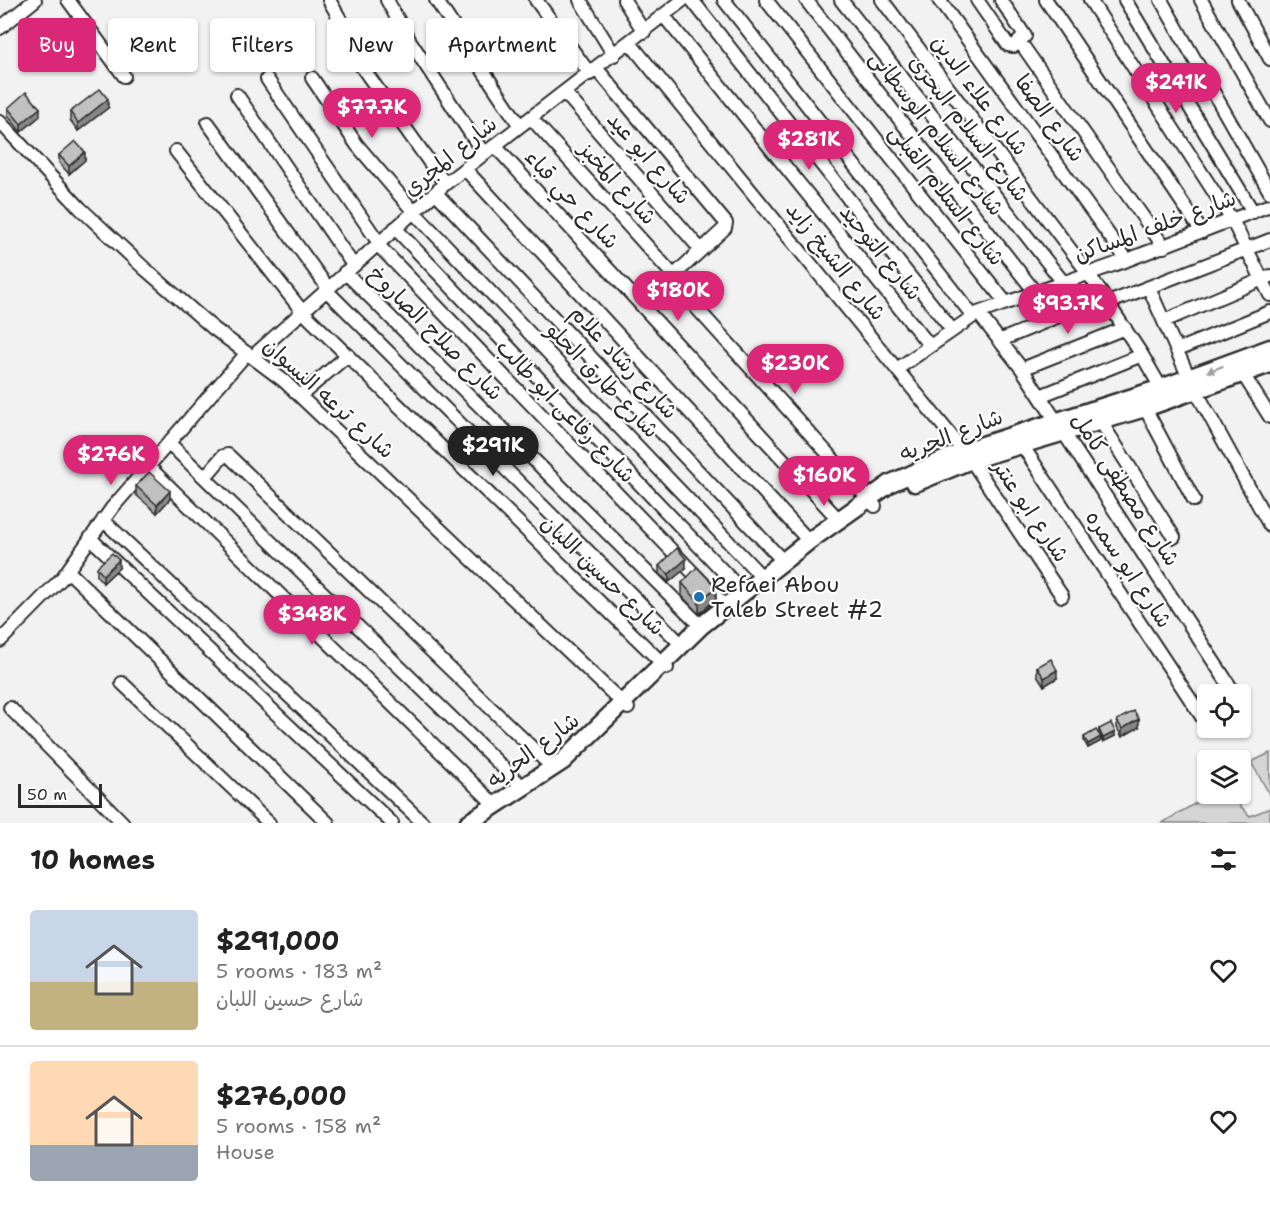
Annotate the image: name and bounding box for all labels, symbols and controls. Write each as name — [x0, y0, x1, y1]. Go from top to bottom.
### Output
chip: Buy — [18, 18, 96, 72]
chip: Rent — [108, 18, 198, 72]
chip: Filters — [210, 18, 315, 72]
chip: New — [327, 18, 414, 72]
chip: Apartment — [426, 18, 578, 72]
street label: شارع علاء الدين — [924, 29, 1035, 162]
street label: شارع السلام الوسطانى — [862, 44, 1011, 223]
street label: شارع السلام البحرى — [901, 48, 1036, 209]
pin: $241K — [1134, 63, 1218, 114]
street label: شارع الصفا — [1008, 68, 1092, 168]
text: $241K — [1145, 69, 1207, 95]
pin: $77.7K — [323, 88, 421, 139]
text: $77.7K — [337, 94, 407, 120]
street label: شارع ابو عيد — [600, 105, 697, 211]
street label: شارع المجري — [397, 109, 504, 204]
street label: شارع السلام القبلى — [881, 118, 1011, 273]
pin: $281K — [767, 120, 851, 171]
text: $281K — [777, 126, 841, 152]
street label: شارع المخبز — [571, 134, 663, 232]
street label: شارع حي قباء — [515, 143, 626, 259]
street label: شارع خلف المساكن — [1070, 183, 1240, 270]
street label: شارع الشيخ زايد — [778, 196, 893, 327]
street label: شارع التوحيد — [833, 198, 929, 307]
street label: شارع صلاح الصاروخ — [362, 259, 510, 407]
pin: $180K — [636, 271, 720, 322]
text: $180K — [646, 277, 710, 303]
pin: $93.7K — [1019, 284, 1117, 335]
text: $93.7K — [1032, 290, 1104, 316]
street label: شارع رشاد علام — [562, 299, 684, 427]
street label: شارع طارق الحلو — [539, 315, 666, 445]
street label: شارع ترعه النسوان — [256, 331, 401, 465]
street label: شارع رفاعى ابو طالب — [489, 333, 642, 490]
pin: $230K — [753, 344, 837, 395]
text: $230K — [761, 350, 829, 376]
one-way arrow — [1206, 364, 1224, 374]
street label: شارع الحريه — [895, 402, 1007, 469]
street label: شارع مصطفى كامل — [1065, 406, 1187, 572]
pin: $291K — [451, 426, 535, 477]
text: $291K — [462, 432, 524, 458]
pin: $276K — [69, 435, 153, 486]
text: $276K — [77, 441, 145, 467]
street label: شارع ابو عنتر — [984, 452, 1076, 568]
pin: $160K — [782, 456, 866, 507]
text: $160K — [792, 462, 856, 488]
street label: شارع ابو سمره — [1078, 505, 1179, 634]
street label: شارع حسين اللبان — [534, 508, 671, 642]
place label: Refaei Abou Taleb Street #2 — [711, 570, 883, 624]
marker: Refaei Abou Taleb Street #2 — [692, 590, 706, 604]
pin: $348K — [270, 595, 354, 646]
text: $348K — [278, 601, 346, 627]
map controls — [1197, 684, 1251, 804]
button: locate — [1197, 684, 1251, 738]
street label: شارع الحريه — [481, 706, 586, 795]
button: layers — [1197, 750, 1251, 804]
scale bar — [18, 781, 102, 808]
text: 50 m — [27, 784, 67, 805]
text: 10 homes — [30, 842, 155, 877]
icon: filters — [1207, 843, 1240, 876]
text: $291,000 — [216, 923, 340, 958]
icon: home — [78, 934, 150, 1006]
icon: heart — [1207, 954, 1240, 987]
text: 5 rooms · 183 m² — [216, 958, 382, 984]
text: شارع حسين اللبان — [216, 986, 363, 1012]
text: $276,000 — [216, 1078, 347, 1113]
icon: home — [78, 1085, 150, 1157]
icon: heart — [1207, 1105, 1240, 1138]
text: 5 rooms · 158 m² — [216, 1113, 381, 1139]
text: House — [216, 1139, 275, 1165]

